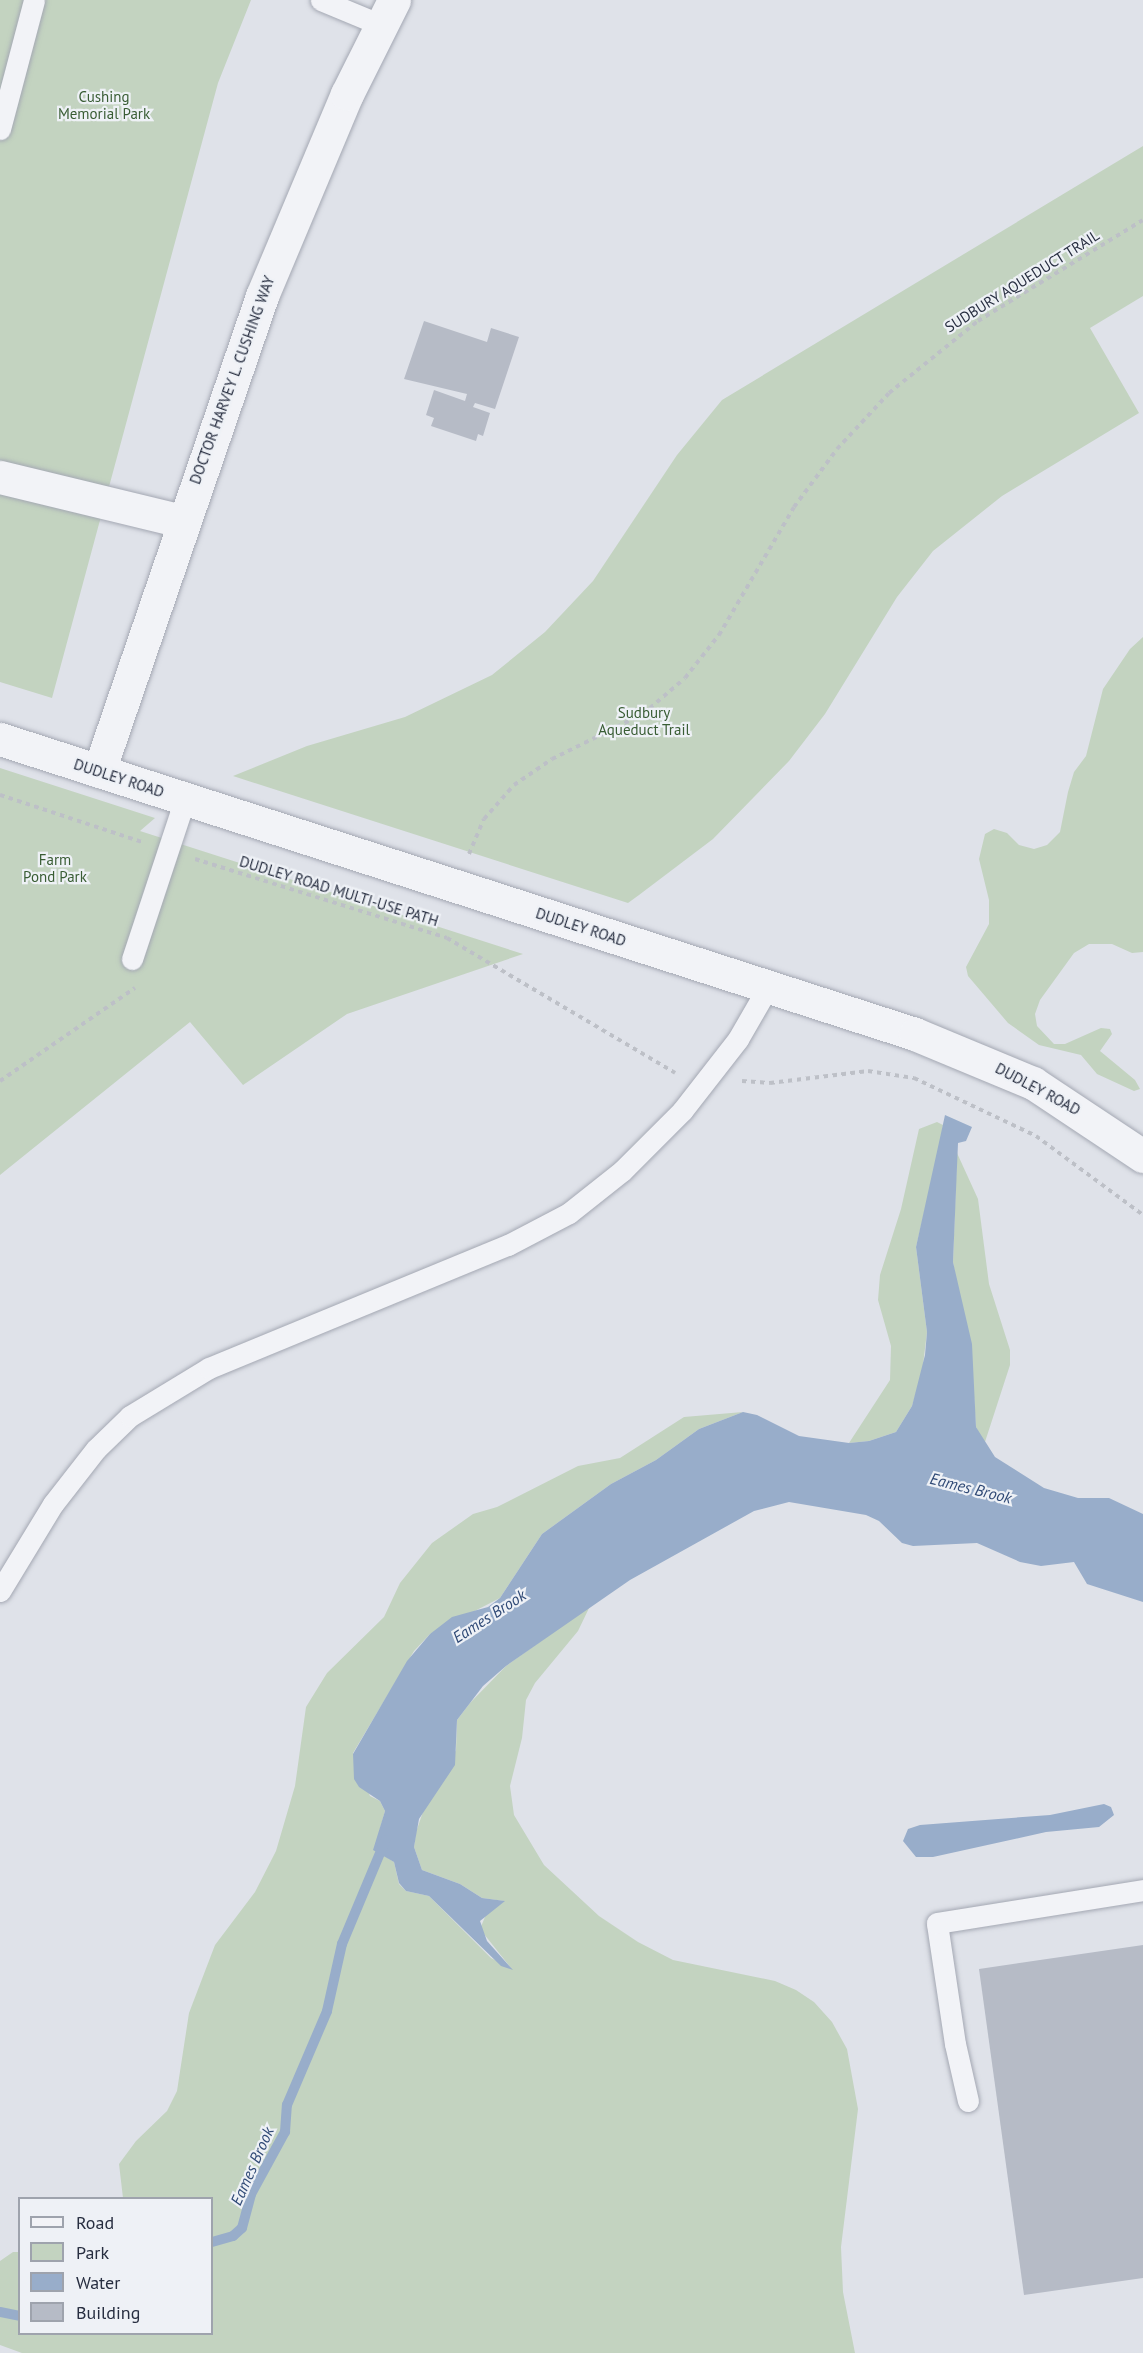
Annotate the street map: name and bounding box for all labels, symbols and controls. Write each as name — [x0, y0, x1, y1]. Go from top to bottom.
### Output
park label: Cushing Memorial Park — [58, 87, 150, 122]
street label: SUDBURY AQUEDUCT TRAIL — [941, 225, 1103, 337]
street label: DOCTOR HARVEY L. CUSHING WAY — [186, 273, 278, 487]
park label: Sudbury Aqueduct Trail — [598, 703, 690, 738]
street label: DUDLEY ROAD — [71, 755, 167, 801]
park label: Farm Pond Park — [23, 850, 87, 885]
street label: DUDLEY ROAD MULTI-USE PATH — [237, 852, 441, 930]
street label: DUDLEY ROAD — [533, 904, 629, 950]
street label: DUDLEY ROAD — [992, 1059, 1084, 1119]
water label: Eames Brook — [928, 1469, 1014, 1507]
water label: Eames Brook — [449, 1585, 529, 1647]
water label: Eames Brook — [226, 2124, 278, 2208]
legend — [18, 2197, 213, 2335]
text: Road — [76, 2211, 114, 2234]
text: Park — [76, 2241, 109, 2264]
text: Water — [76, 2271, 120, 2294]
text: Building — [76, 2301, 140, 2324]

